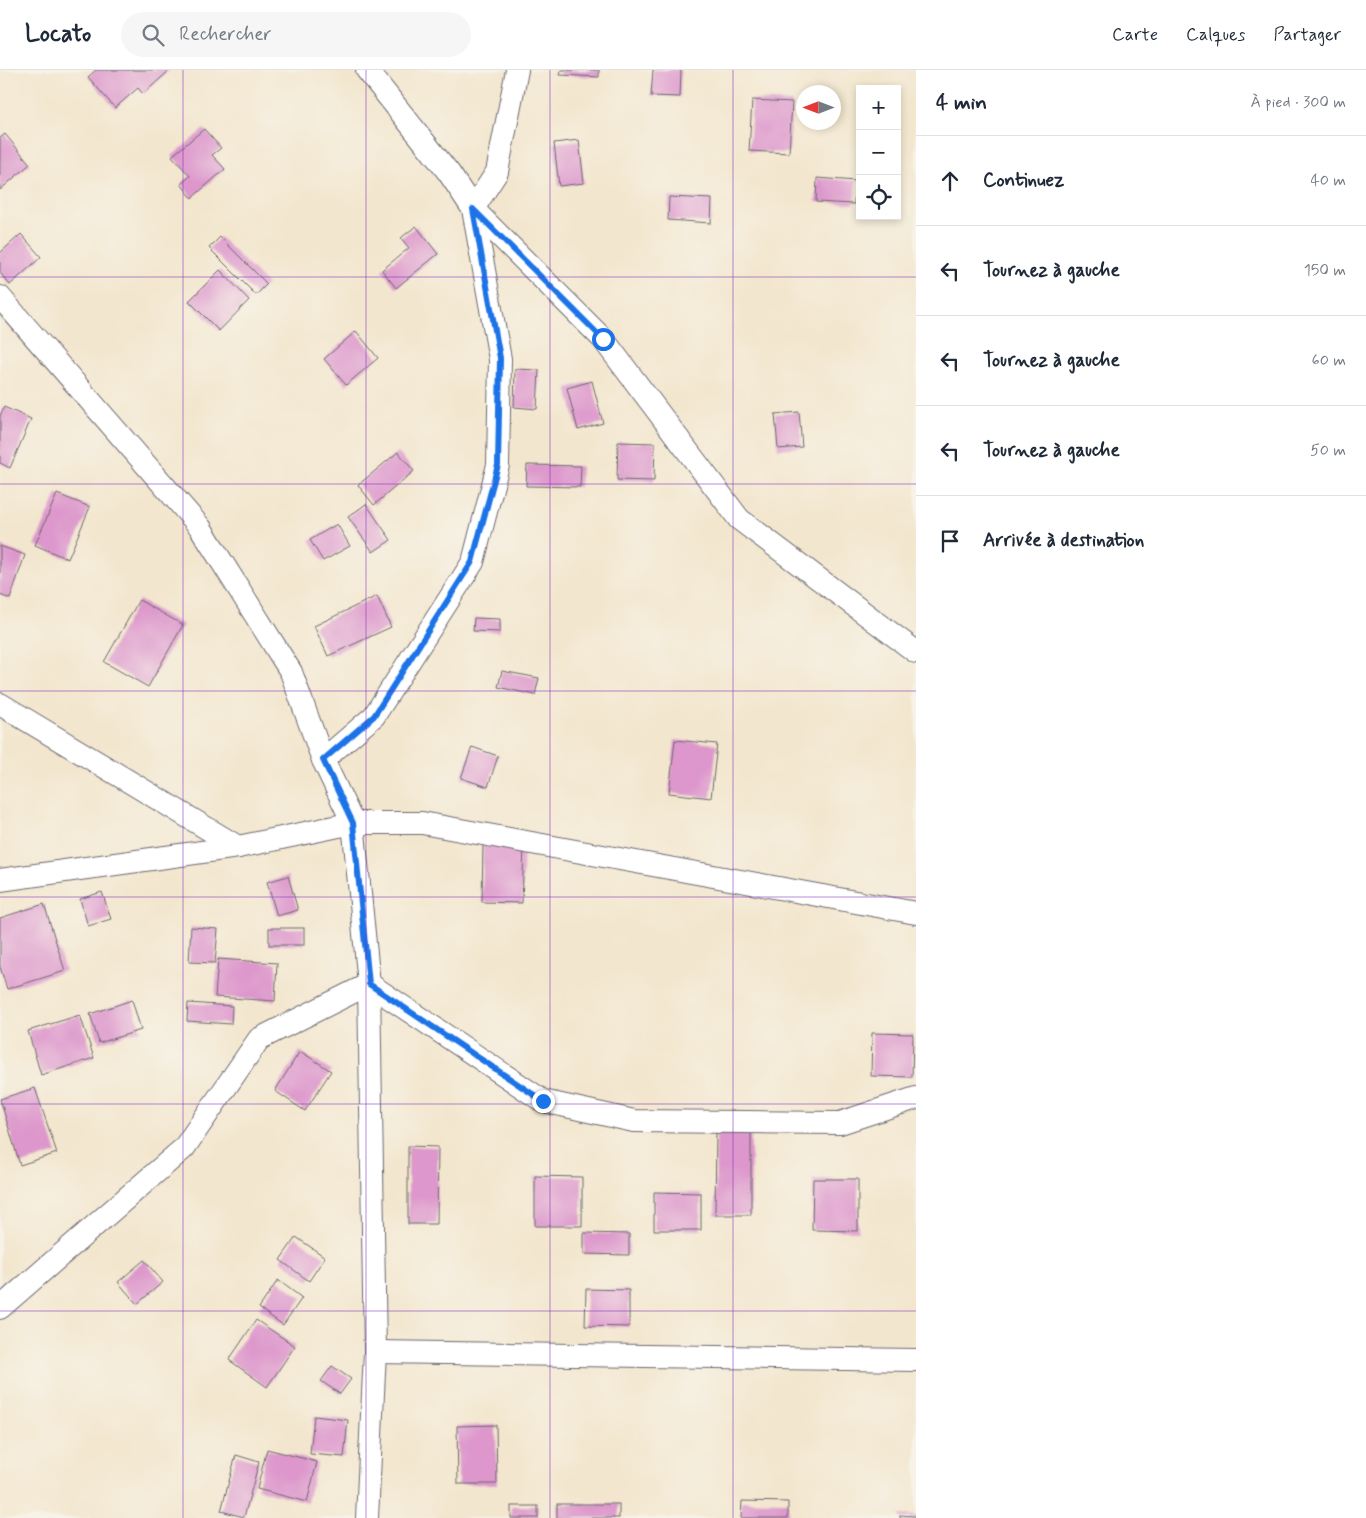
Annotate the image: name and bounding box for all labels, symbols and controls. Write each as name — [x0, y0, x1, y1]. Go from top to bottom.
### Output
search box — [121, 12, 471, 57]
text: Locato — [25, 19, 91, 50]
icon: search — [139, 21, 167, 49]
text: Rechercher — [179, 22, 272, 47]
text: Carte — [1112, 23, 1158, 47]
text: Calques — [1186, 23, 1245, 47]
text: Partager — [1273, 23, 1341, 47]
north arrow — [796, 85, 841, 130]
map controls — [856, 85, 901, 220]
button: + — [856, 85, 901, 130]
text: 4 min — [936, 89, 987, 117]
text: À pied · 300 m — [1251, 92, 1346, 113]
button: − — [856, 130, 901, 175]
icon: ahead — [936, 167, 964, 195]
text: Continuez — [983, 168, 1064, 193]
text: 40 m — [1310, 170, 1346, 191]
button: locate — [856, 175, 901, 220]
icon: left — [936, 257, 964, 285]
text: Tournez à gauche — [983, 258, 1120, 283]
text: 150 m — [1304, 260, 1346, 281]
route start — [592, 328, 615, 351]
icon: left — [936, 347, 964, 375]
text: Tournez à gauche — [983, 348, 1120, 373]
text: 60 m — [1312, 350, 1346, 371]
icon: left — [936, 437, 964, 465]
text: Tournez à gauche — [983, 438, 1120, 463]
text: 50 m — [1310, 440, 1346, 461]
icon: arrive — [936, 527, 964, 555]
text: Arrivée à destination — [983, 528, 1144, 553]
route end — [532, 1090, 555, 1113]

